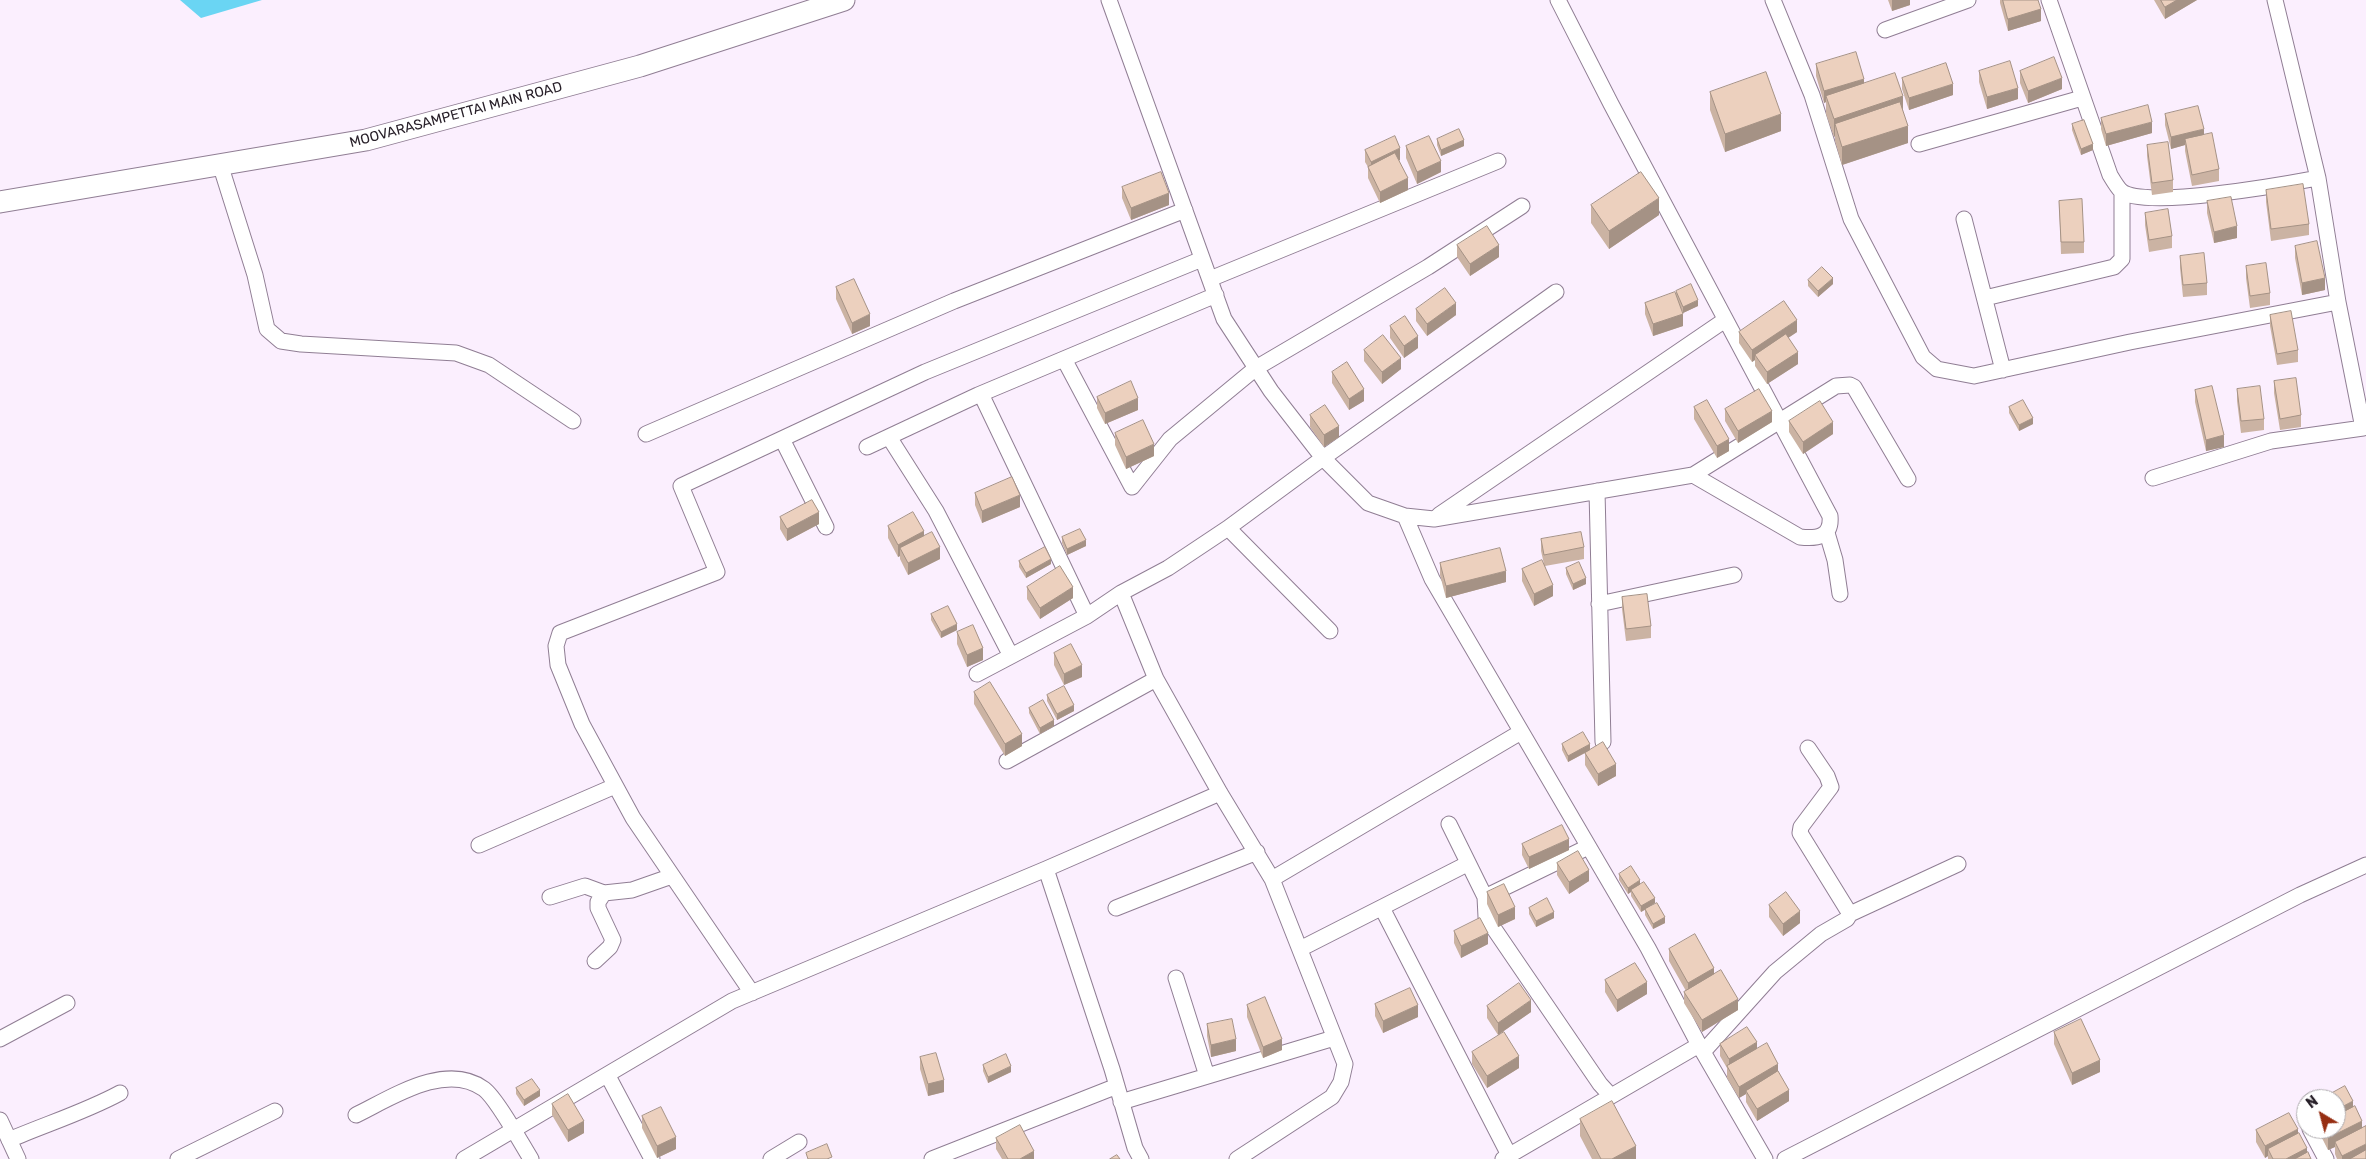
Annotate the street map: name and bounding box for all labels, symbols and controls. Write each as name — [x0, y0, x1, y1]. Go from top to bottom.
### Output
street label: MOOVARASAMPETTAI MAIN ROAD — [348, 78, 564, 152]
north arrow — [2296, 1089, 2346, 1139]
text: N — [2303, 1093, 2321, 1112]

